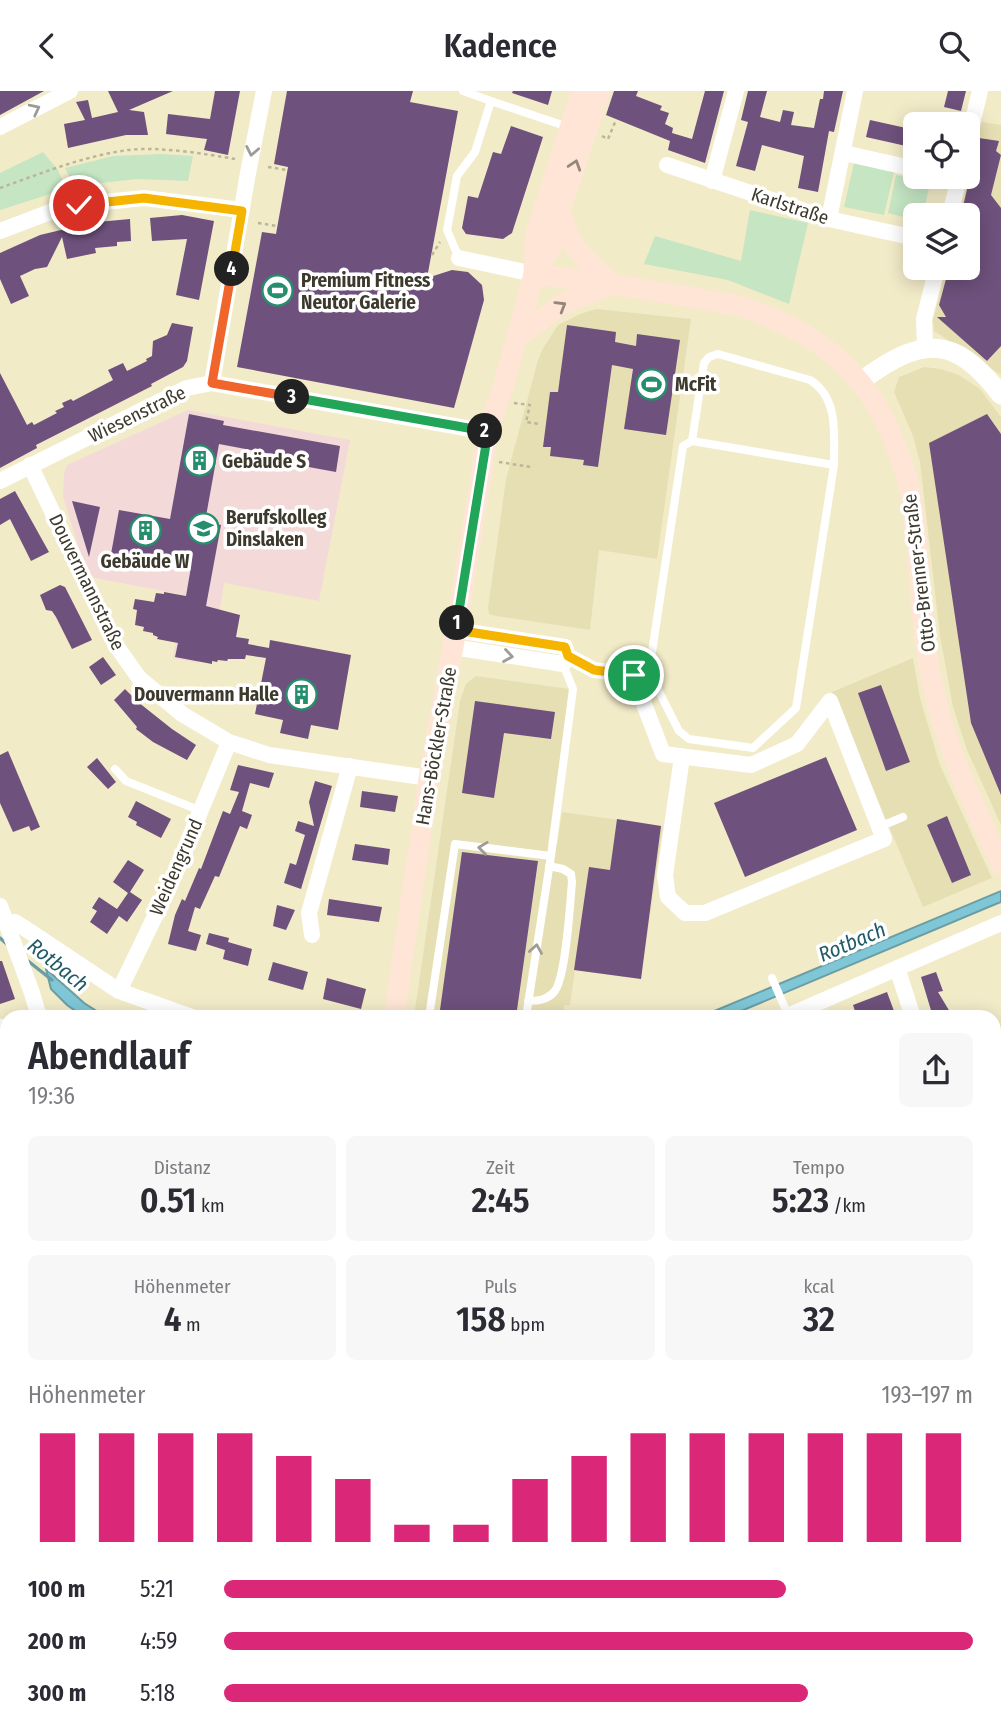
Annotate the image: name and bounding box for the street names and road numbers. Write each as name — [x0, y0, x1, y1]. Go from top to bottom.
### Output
street label: Karlstraße — [748, 183, 832, 229]
street label: Wiesenstraße — [85, 381, 189, 447]
street label: Otto-Brenner-Straße — [898, 493, 940, 653]
street label: Douvermannstraße — [44, 510, 130, 654]
street label: Hans-Böckler-Straße — [411, 665, 461, 827]
street label: Weidengrund — [144, 815, 208, 919]

